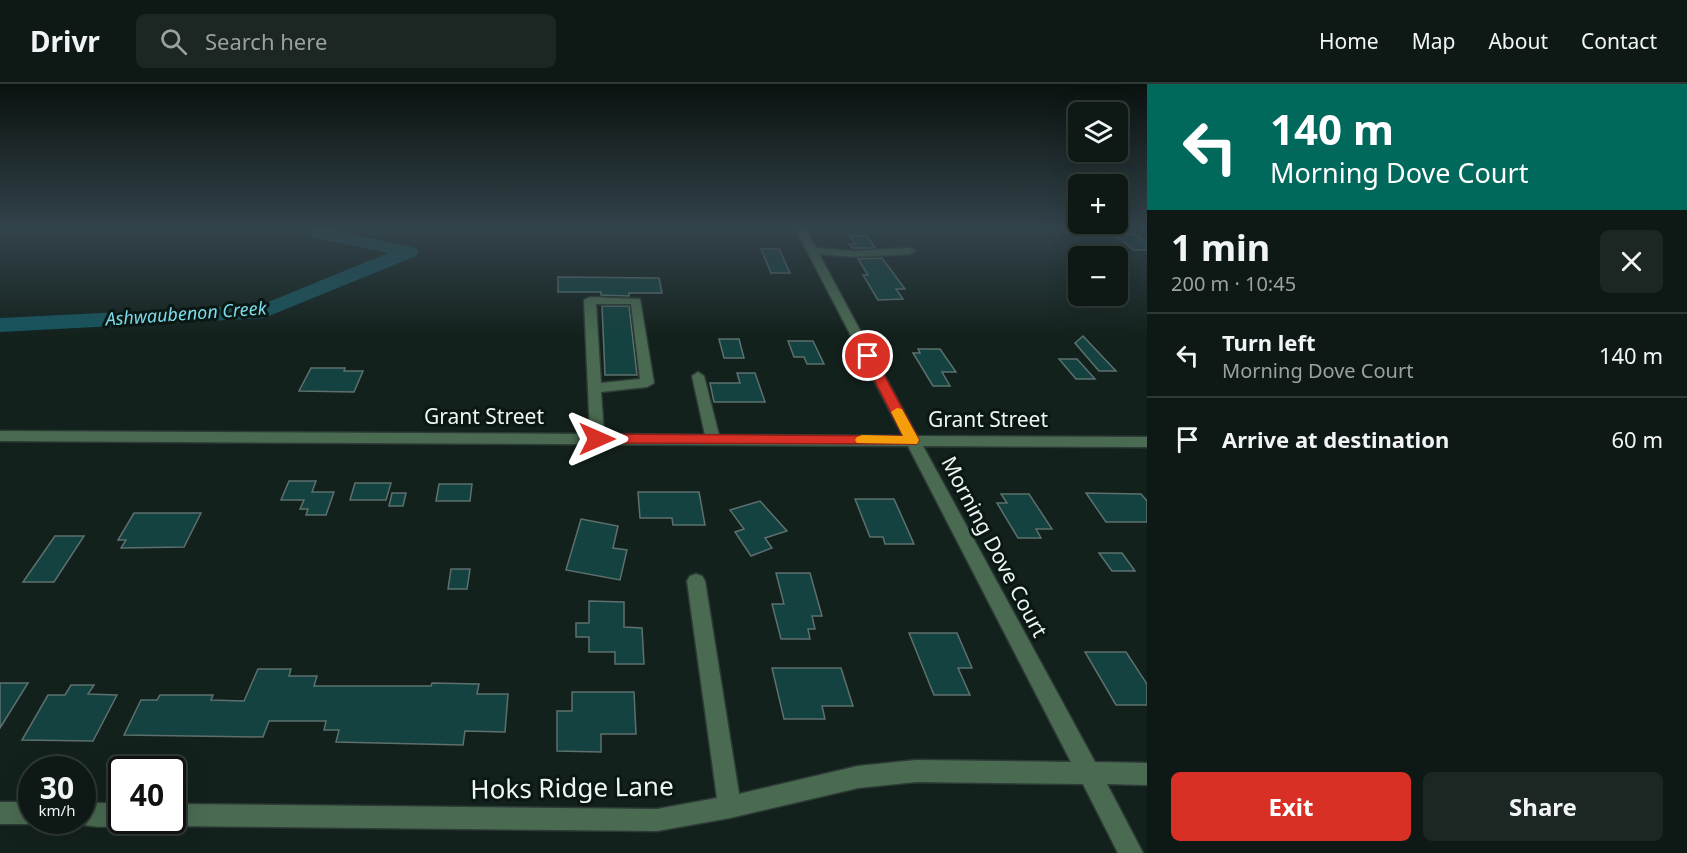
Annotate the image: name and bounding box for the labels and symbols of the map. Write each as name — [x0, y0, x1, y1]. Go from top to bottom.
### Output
water label: Ashwaubenon Creek — [103, 295, 268, 331]
pin — [842, 330, 893, 381]
street label: Grant Street — [424, 402, 544, 430]
street label: Grant Street — [928, 405, 1048, 433]
position arrow — [565, 407, 629, 471]
street label: Morning Dove Court — [935, 451, 1055, 642]
speed limit sign: 40 — [108, 756, 186, 834]
street label: Hoks Ridge Lane — [470, 767, 674, 807]

